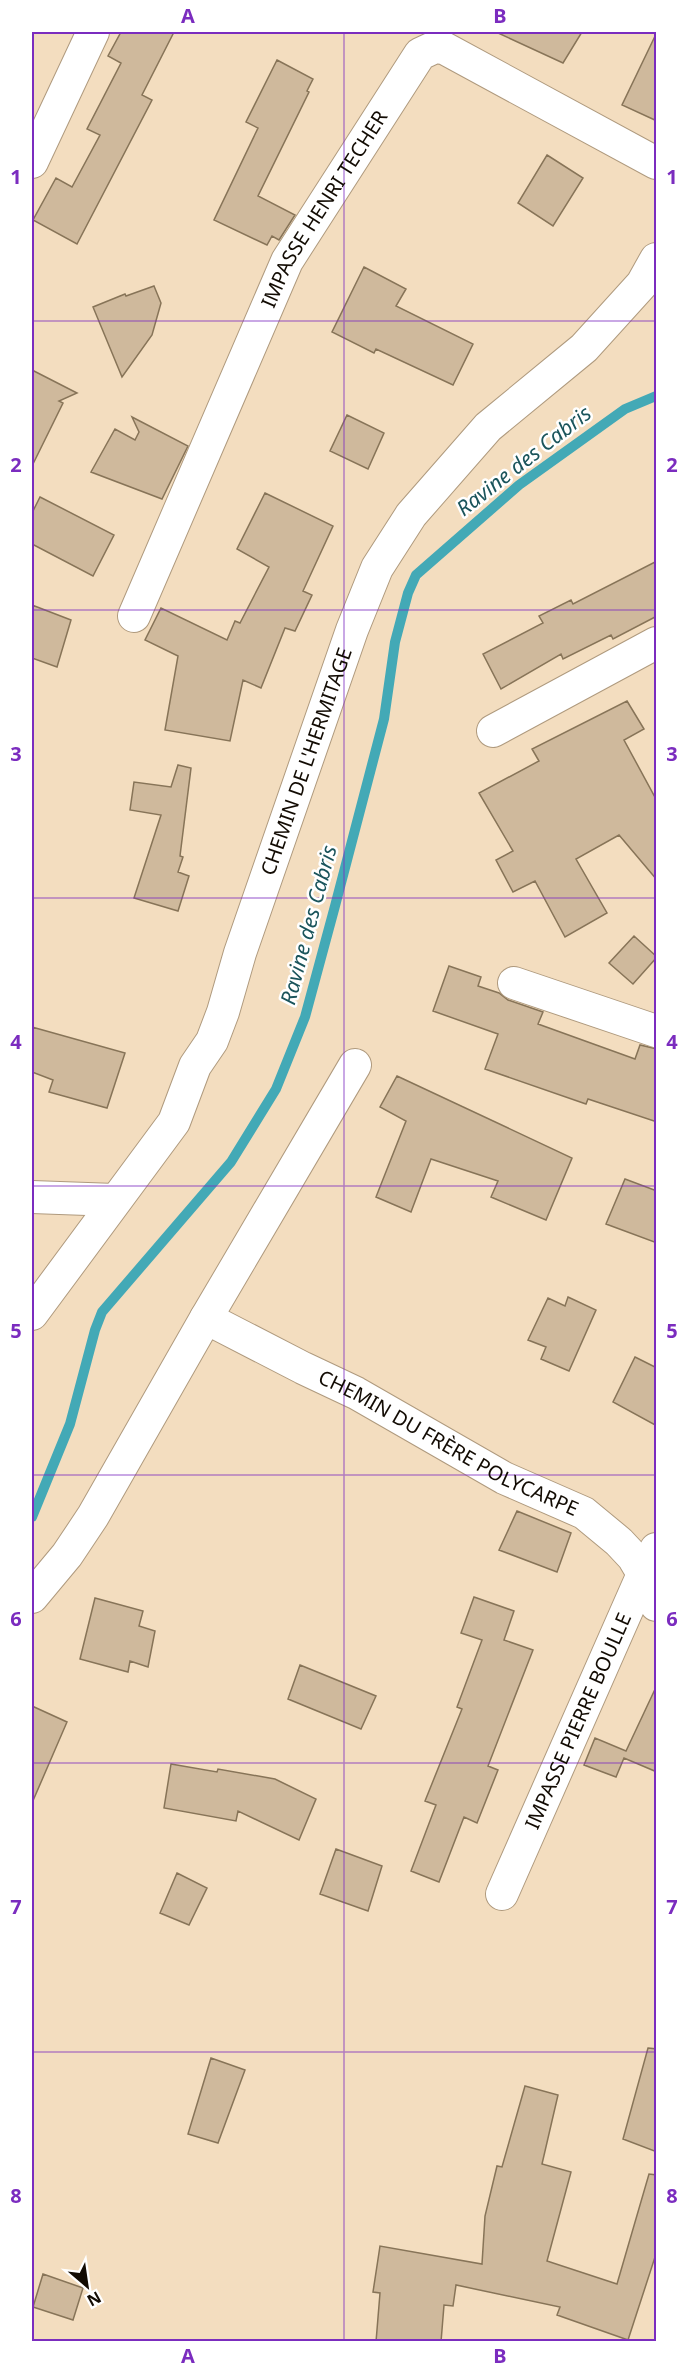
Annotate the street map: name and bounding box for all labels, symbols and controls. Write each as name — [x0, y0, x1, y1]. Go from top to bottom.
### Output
text: A — [181, 2, 195, 29]
text: B — [493, 2, 507, 29]
street label: IMPASSE HENRI TECHER — [255, 105, 394, 312]
text: 1 — [10, 163, 22, 190]
text: 1 — [666, 163, 678, 190]
water label: Ravine des Cabris — [450, 399, 597, 522]
text: 2 — [10, 451, 22, 478]
text: 2 — [666, 451, 678, 478]
street label: CHEMIN DE L'HERMITAGE — [254, 644, 358, 879]
text: 3 — [10, 740, 22, 767]
text: 3 — [666, 740, 678, 767]
water label: Ravine des Cabris — [273, 842, 343, 1007]
text: 4 — [10, 1028, 22, 1055]
text: 4 — [666, 1028, 678, 1055]
text: 5 — [10, 1317, 22, 1344]
text: 5 — [666, 1317, 678, 1344]
street label: CHEMIN DU FRÈRE POLYCARPE — [314, 1363, 583, 1522]
text: 6 — [10, 1605, 22, 1632]
text: 6 — [666, 1605, 678, 1632]
street label: IMPASSE PIERRE BOULLE — [518, 1608, 637, 1833]
text: 7 — [10, 1893, 22, 1920]
text: 7 — [666, 1893, 678, 1920]
text: 8 — [10, 2182, 22, 2209]
text: 8 — [666, 2182, 678, 2209]
north arrow — [57, 2256, 117, 2316]
text: N — [83, 2286, 105, 2312]
text: A — [181, 2342, 195, 2369]
text: B — [493, 2342, 507, 2369]

